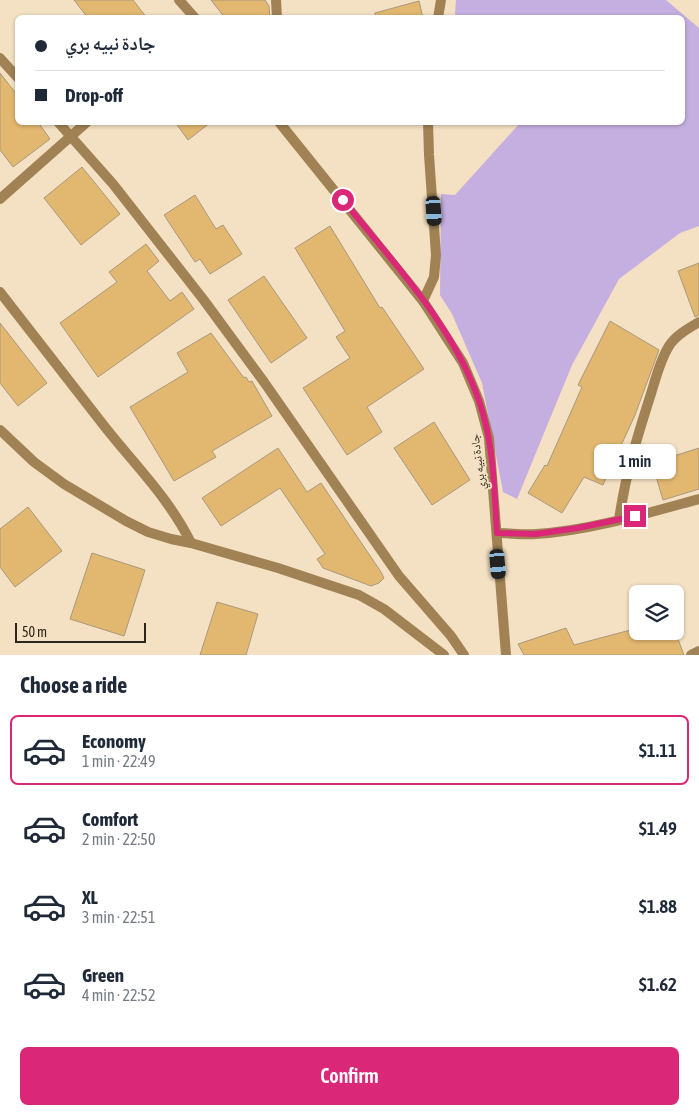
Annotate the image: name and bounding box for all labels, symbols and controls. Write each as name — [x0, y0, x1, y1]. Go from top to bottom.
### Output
text: جادة نبيه بري — [65, 32, 156, 54]
text: Drop-off — [65, 84, 123, 106]
route start — [332, 189, 354, 211]
car — [425, 196, 442, 226]
street label: جادة نبيه بري — [468, 433, 491, 491]
callout: 1 min — [594, 444, 676, 478]
text: 1 min — [619, 452, 651, 470]
route end — [624, 505, 646, 527]
car — [489, 548, 506, 580]
map controls — [629, 585, 684, 640]
button: layers — [629, 585, 684, 640]
scale bar — [15, 620, 146, 643]
text: 50 m — [22, 624, 47, 640]
text: Choose a ride — [20, 672, 127, 698]
icon: car — [22, 728, 67, 773]
text: Economy — [82, 730, 146, 752]
text: $1.11 — [639, 739, 677, 761]
text: 1 min · 22:49 — [82, 752, 155, 770]
icon: car — [22, 806, 67, 851]
text: Comfort — [82, 808, 138, 830]
text: $1.49 — [639, 817, 677, 839]
text: 2 min · 22:50 — [82, 830, 155, 848]
icon: car — [22, 884, 67, 929]
text: XL — [82, 886, 98, 908]
text: $1.88 — [639, 895, 677, 917]
text: 3 min · 22:51 — [82, 908, 155, 926]
icon: car — [22, 962, 67, 1007]
text: Green — [82, 964, 124, 986]
text: $1.62 — [639, 973, 677, 995]
text: 4 min · 22:52 — [82, 986, 155, 1004]
button: Confirm — [20, 1047, 679, 1105]

